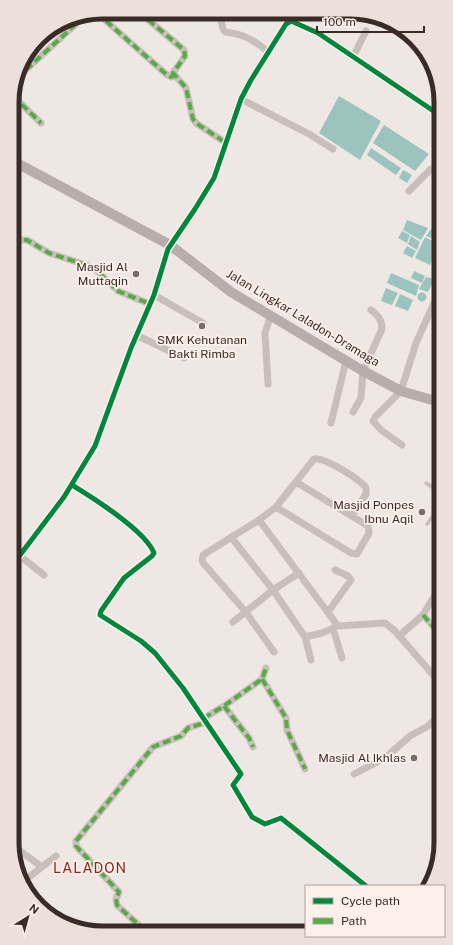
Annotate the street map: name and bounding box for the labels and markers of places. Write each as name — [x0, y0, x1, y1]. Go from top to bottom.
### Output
place label: Masjid Al Muttaqin — [76, 260, 128, 288]
marker: Masjid Al Muttaqin — [131, 269, 141, 279]
marker: SMK Kehutanan Bakti Rimba — [197, 321, 207, 331]
place label: SMK Kehutanan Bakti Rimba — [157, 333, 247, 361]
place label: Masjid Ponpes Ibnu Aqil — [333, 498, 414, 526]
marker: Masjid Ponpes Ibnu Aqil — [417, 507, 427, 517]
place label: Masjid Al Ikhlas — [318, 751, 406, 765]
marker: Masjid Al Ikhlas — [409, 753, 419, 763]

